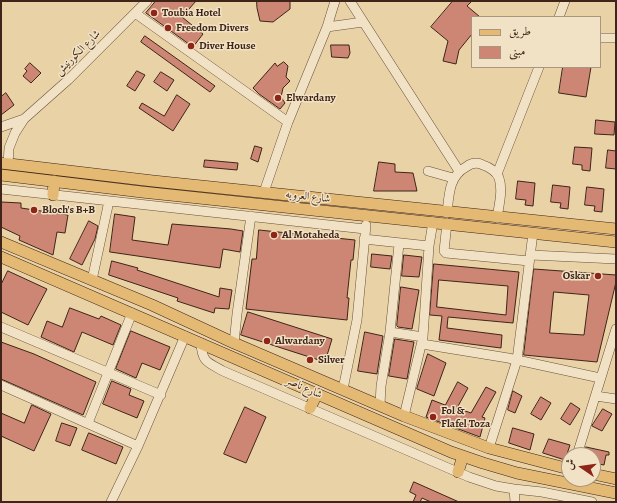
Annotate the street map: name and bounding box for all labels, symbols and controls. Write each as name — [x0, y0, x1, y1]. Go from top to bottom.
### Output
place label: Toubia Hotel — [162, 6, 221, 20]
marker: Toubia Hotel — [149, 8, 159, 18]
legend — [471, 16, 601, 68]
place label: Freedom Divers — [176, 21, 249, 35]
marker: Freedom Divers — [163, 23, 173, 33]
text: طريق — [509, 23, 531, 39]
street label: شارع الكورنيش — [53, 28, 103, 78]
place label: Diver House — [199, 39, 256, 53]
marker: Diver House — [186, 41, 196, 51]
text: مبنى — [509, 43, 525, 59]
place label: Elwardany — [286, 91, 336, 105]
marker: Elwardany — [273, 93, 283, 103]
street label: شارع العروبه — [285, 188, 331, 206]
place label: Bloch's B+B — [42, 203, 95, 217]
marker: Bloch's B+B — [29, 205, 39, 215]
place label: Al Motaheda — [282, 228, 340, 242]
marker: Al Motaheda — [269, 230, 279, 240]
place label: Oskar — [563, 269, 590, 283]
marker: Oskar — [593, 271, 603, 281]
place label: Alwardany — [275, 334, 325, 348]
marker: Alwardany — [262, 336, 272, 346]
place label: Silver — [318, 353, 345, 367]
marker: Silver — [305, 355, 315, 365]
street label: شارع ناصر — [284, 374, 324, 402]
place label: Fol & Flafel Toza — [441, 404, 490, 430]
marker: Fol & Flafel Toza — [428, 412, 438, 422]
north arrow — [561, 447, 601, 487]
text: ش — [561, 457, 578, 471]

